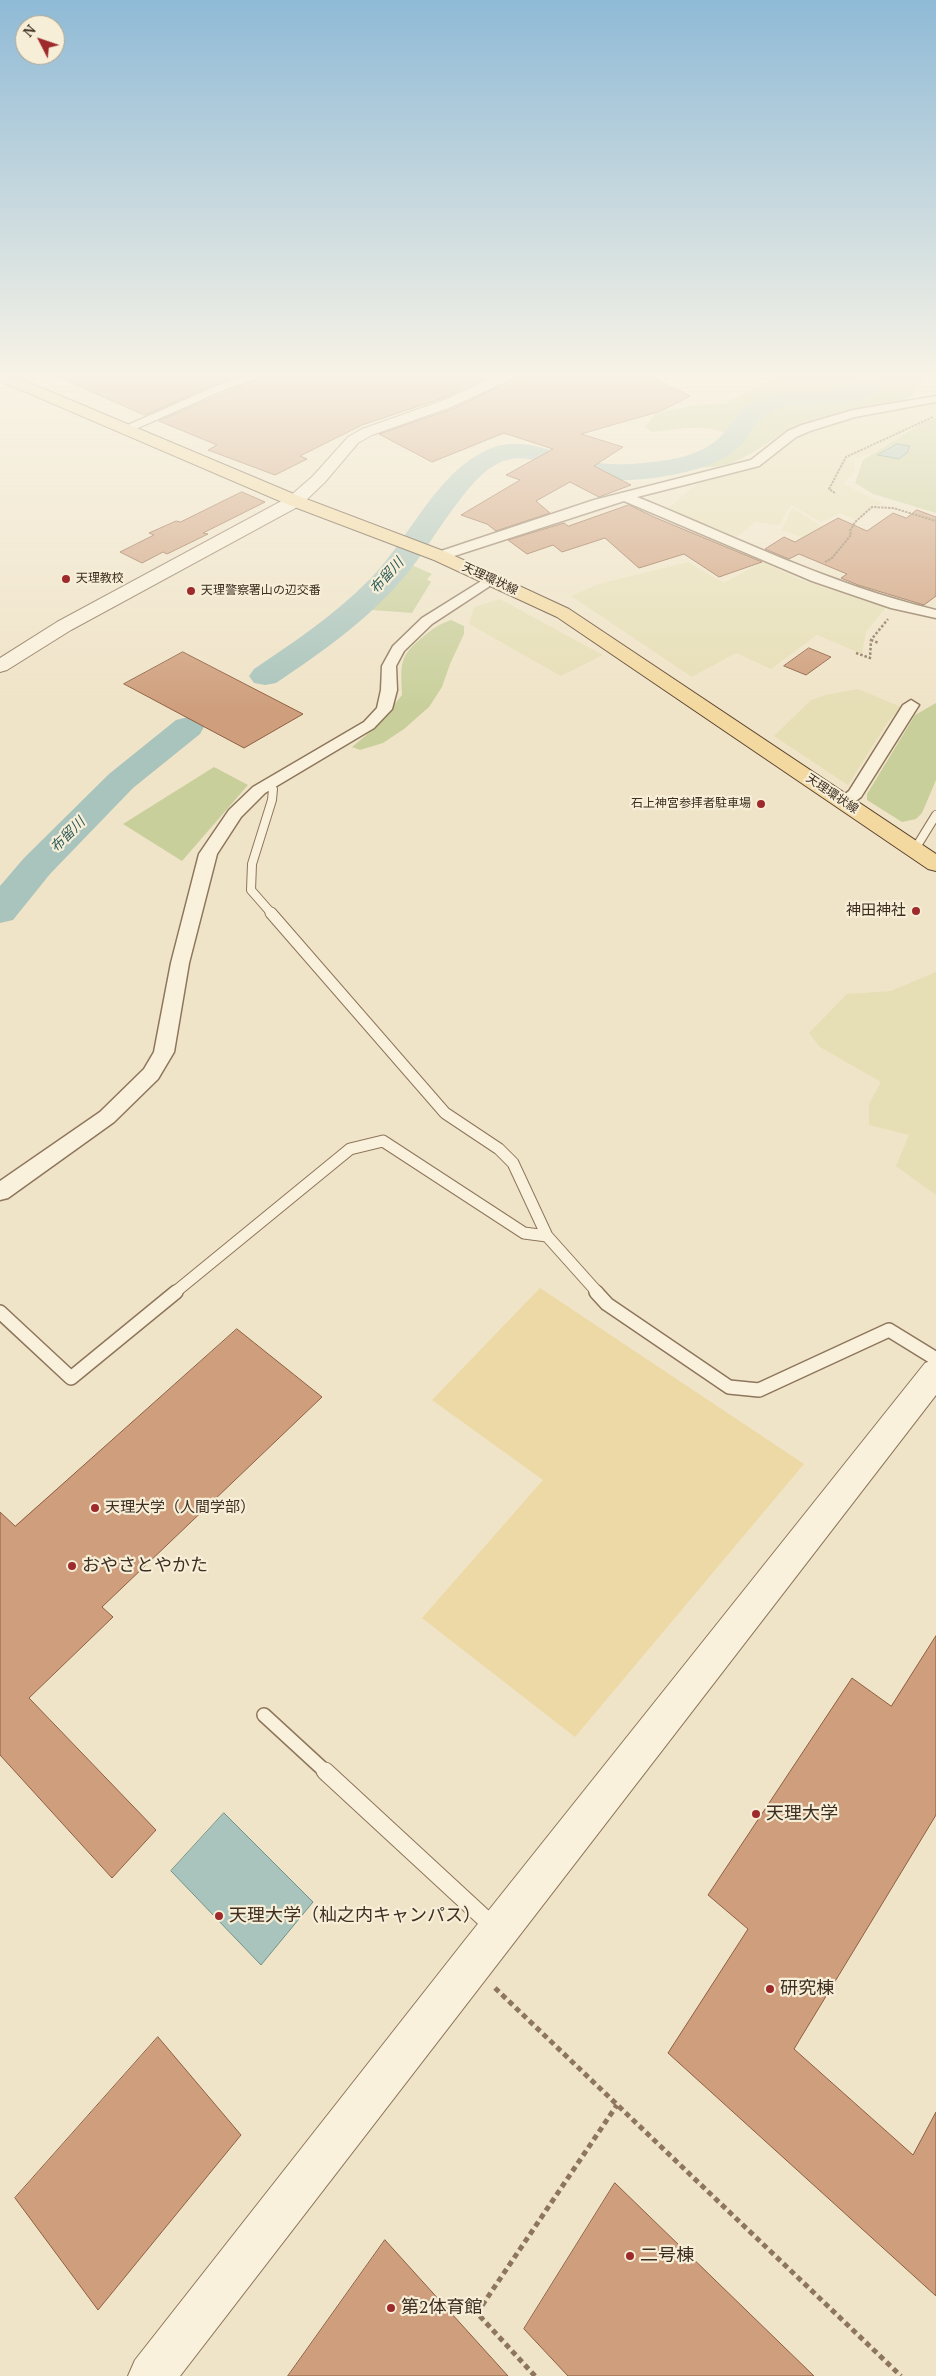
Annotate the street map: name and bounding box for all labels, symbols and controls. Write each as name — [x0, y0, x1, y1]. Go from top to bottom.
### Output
north arrow — [15, 15, 65, 65]
text: N — [18, 20, 40, 41]
water label: 布留川 — [367, 555, 407, 597]
street label: 天理環状線 — [460, 560, 520, 598]
place label: 天理教校 — [76, 572, 124, 586]
marker: 天理教校 — [60, 573, 72, 585]
place label: 天理警察署山の辺交番 — [201, 584, 321, 598]
marker: 天理警察署山の辺交番 — [185, 585, 197, 597]
street label: 天理環状線 — [803, 771, 861, 817]
place label: 石上神宮参拝者駐車場 — [631, 797, 751, 811]
marker: 石上神宮参拝者駐車場 — [755, 798, 767, 810]
water label: 布留川 — [47, 814, 89, 856]
place label: 神田神社 — [846, 902, 906, 920]
marker: 神田神社 — [910, 905, 922, 917]
place label: 天理大学（人間学部） — [105, 1499, 255, 1517]
marker: 天理大学（人間学部） — [89, 1502, 101, 1514]
place label: おやさとやかた — [82, 1555, 208, 1577]
marker: おやさとやかた — [66, 1560, 78, 1572]
place label: 天理大学 — [766, 1803, 838, 1825]
marker: 天理大学 — [750, 1808, 762, 1820]
place label: 天理大学（杣之内キャンパス） — [229, 1905, 481, 1927]
marker: 天理大学（杣之内キャンパス） — [213, 1910, 225, 1922]
place label: 研究棟 — [780, 1978, 834, 2000]
marker: 研究棟 — [764, 1983, 776, 1995]
place label: 二号棟 — [640, 2245, 694, 2267]
marker: 二号棟 — [624, 2250, 636, 2262]
place label: 第2体育館 — [401, 2297, 483, 2319]
marker: 第2体育館 — [385, 2302, 397, 2314]

